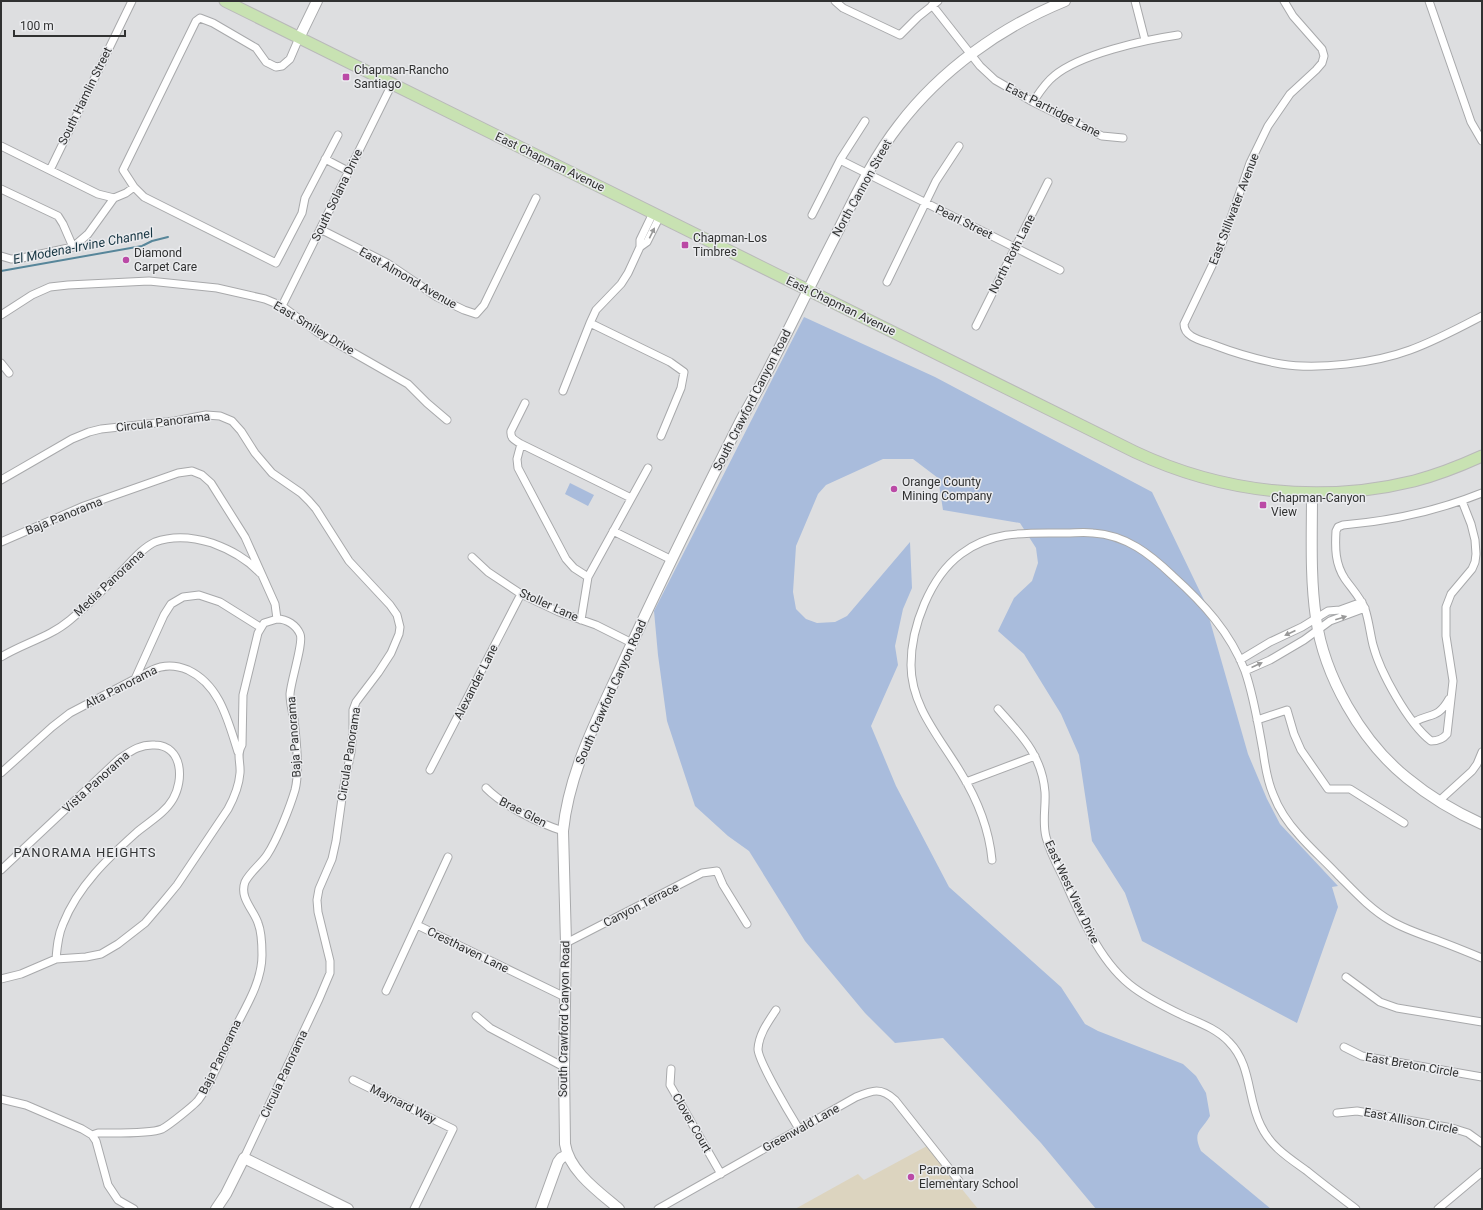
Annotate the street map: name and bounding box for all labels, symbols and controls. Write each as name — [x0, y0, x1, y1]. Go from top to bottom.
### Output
scale bar — [14, 12, 125, 38]
text: 100 m — [20, 19, 54, 33]
street label: South Hamlin Street — [55, 45, 115, 147]
place label: Chapman-Rancho Santiago — [354, 63, 449, 91]
marker: Chapman-Rancho Santiago — [341, 72, 351, 82]
street label: East Partridge Lane — [1003, 80, 1103, 140]
street label: East Chapman Avenue — [493, 129, 607, 195]
street label: North Cannon Street — [829, 137, 895, 239]
street label: South Solana Drive — [309, 147, 365, 243]
street label: East Stillwater Avenue — [1206, 151, 1262, 267]
street label: Pearl Street — [933, 202, 995, 242]
street label: North Roth Lane — [986, 212, 1038, 296]
water label: El Modena-Irvine Channel — [12, 225, 155, 267]
one-way arrow — [649, 227, 655, 239]
place label: Chapman-Los Timbres — [693, 231, 767, 259]
marker: Chapman-Los Timbres — [680, 240, 690, 250]
street label: East Almond Avenue — [357, 244, 459, 312]
place label: Diamond Carpet Care — [134, 246, 197, 274]
marker: Diamond Carpet Care — [121, 255, 131, 265]
street label: East Chapman Avenue — [784, 273, 898, 339]
street label: East Smiley Drive — [271, 298, 357, 358]
street label: South Crawford Canyon Road — [710, 327, 794, 473]
street label: Circula Panorama — [115, 409, 211, 435]
place label: Orange County Mining Company — [902, 475, 992, 503]
marker: Orange County Mining Company — [889, 484, 899, 494]
place label: Chapman-Canyon View — [1271, 491, 1366, 519]
street label: Baja Panorama — [24, 494, 104, 538]
marker: Chapman-Canyon View — [1258, 500, 1268, 510]
street label: Media Panorama — [71, 547, 147, 619]
street label: Stoller Lane — [517, 586, 581, 624]
one-way arrow — [1335, 614, 1347, 620]
street label: South Crawford Canyon Road — [573, 618, 649, 766]
one-way arrow — [1284, 630, 1295, 636]
street label: Alexander Lane — [451, 642, 501, 722]
one-way arrow — [1252, 662, 1263, 668]
street label: Alta Panorama — [83, 663, 159, 711]
street label: Baja Panorama — [284, 696, 304, 778]
street label: Circula Panorama — [335, 706, 363, 802]
street label: Vista Panorama — [60, 748, 132, 816]
street label: Brae Glen — [497, 794, 549, 830]
street label: East West View Drive — [1042, 838, 1102, 946]
district label: PANORAMA HEIGHTS — [13, 845, 157, 860]
street label: Canyon Terrace — [601, 880, 681, 930]
street label: Cresthaven Lane — [425, 924, 511, 976]
street label: South Crawford Canyon Road — [556, 941, 572, 1097]
street label: Baja Panorama — [196, 1017, 244, 1097]
street label: Circula Panorama — [258, 1028, 310, 1120]
street label: East Breton Circle — [1364, 1050, 1460, 1080]
street label: Maynard Way — [368, 1081, 439, 1127]
street label: Clover Court — [669, 1091, 715, 1155]
street label: Greenwald Lane — [760, 1101, 842, 1155]
street label: East Allison Circle — [1363, 1105, 1459, 1137]
place label: Panorama Elementary School — [919, 1163, 1019, 1191]
marker: Panorama Elementary School — [906, 1172, 916, 1182]

